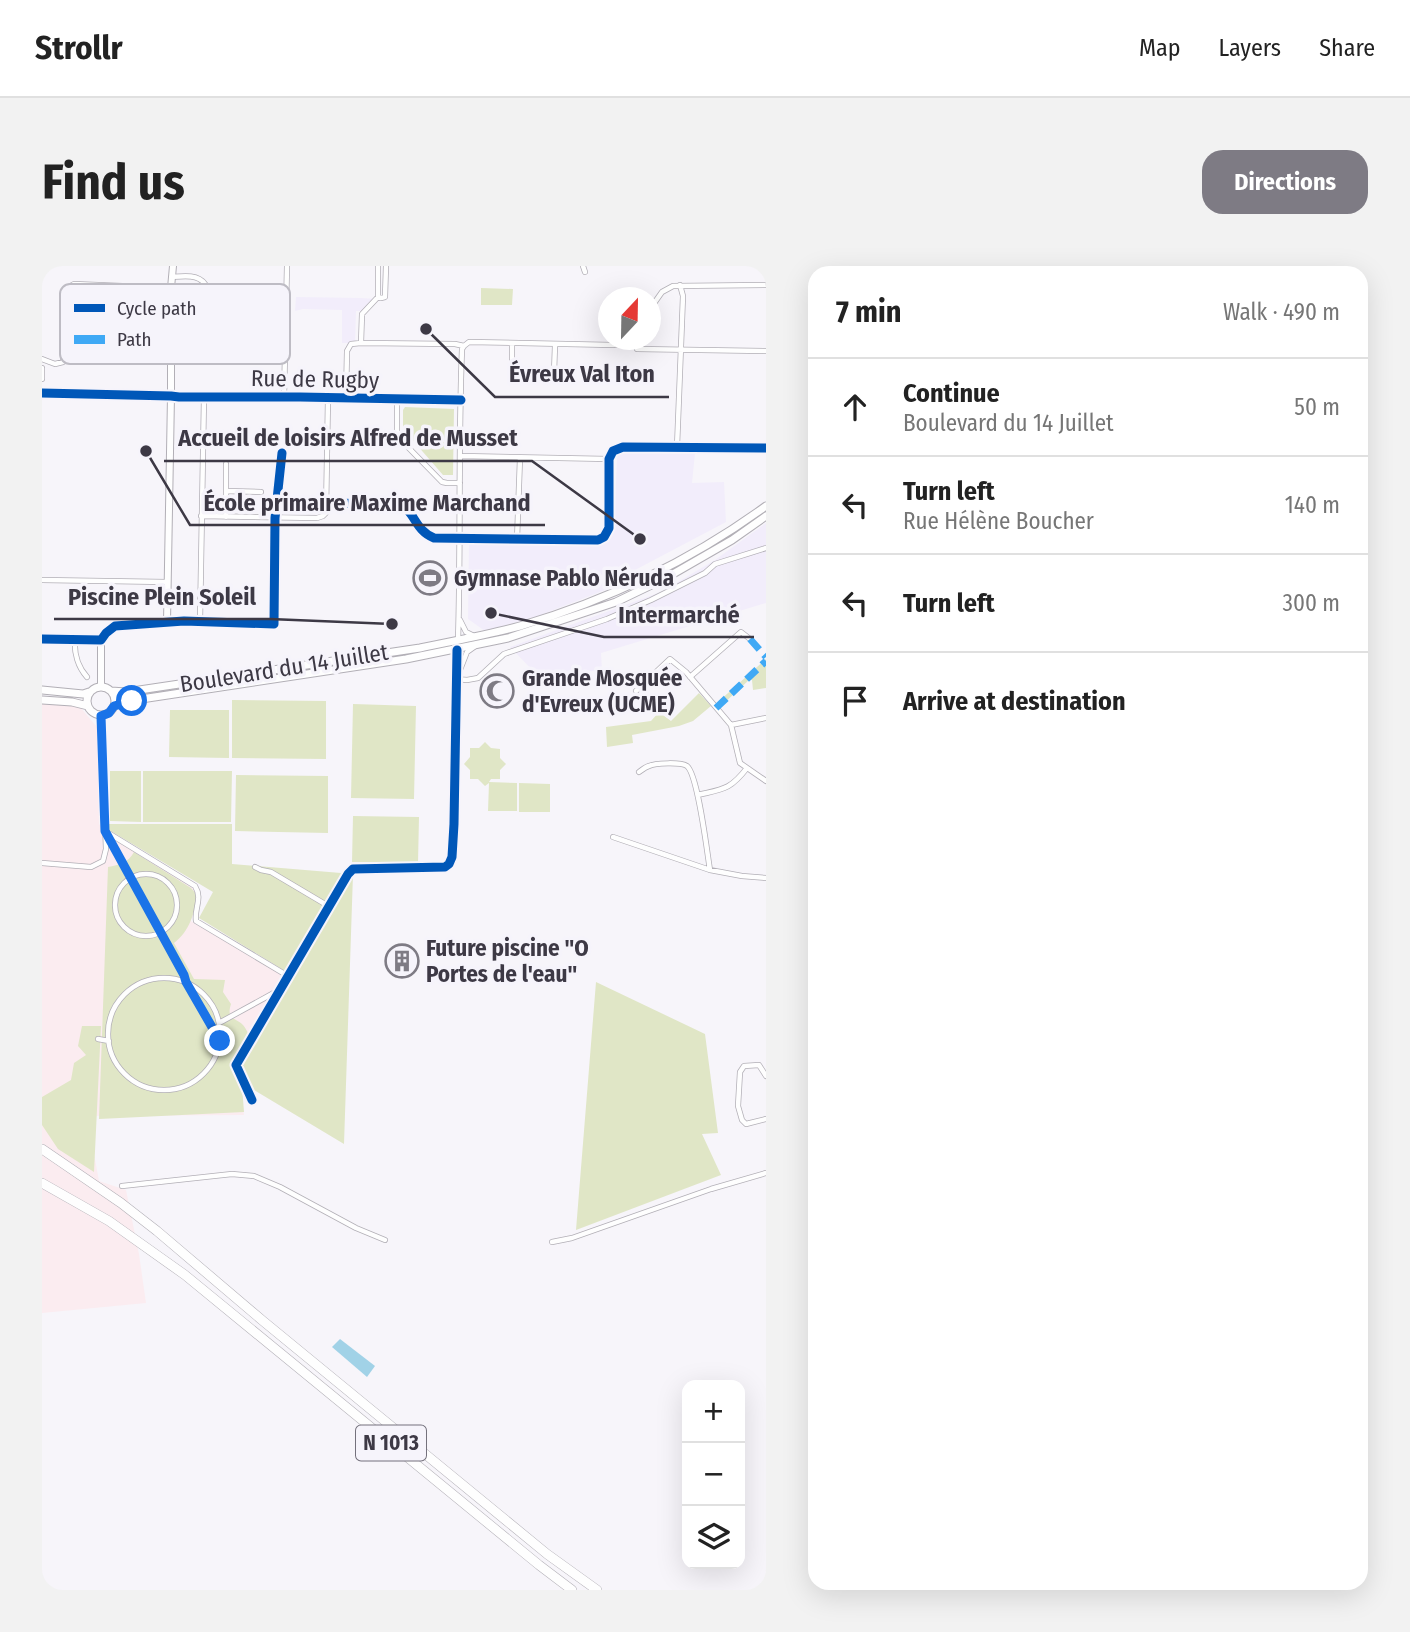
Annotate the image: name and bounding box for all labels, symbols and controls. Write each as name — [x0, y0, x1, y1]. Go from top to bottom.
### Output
text: Strollr — [35, 28, 123, 68]
text: Map — [1139, 34, 1181, 62]
text: Layers — [1219, 34, 1281, 62]
text: Share — [1319, 34, 1375, 62]
button: Directions — [1202, 150, 1368, 214]
text: Find us — [42, 153, 185, 212]
legend — [60, 284, 290, 364]
north arrow — [598, 287, 661, 350]
text: 7 min — [836, 294, 901, 330]
text: Cycle path — [117, 297, 196, 320]
text: Walk · 490 m — [1223, 298, 1340, 326]
text: Path — [117, 328, 152, 351]
callout: Évreux Val Iton — [495, 352, 669, 397]
text: Évreux Val Iton — [509, 359, 655, 388]
street label: Rue de Rugby — [251, 364, 380, 394]
text: Continue — [903, 378, 1000, 409]
icon: ahead — [836, 388, 874, 426]
text: 50 m — [1294, 393, 1340, 421]
text: Boulevard du 14 Juillet — [903, 409, 1114, 437]
callout: Accueil de loisirs Alfred de Musset — [164, 416, 532, 461]
text: Accueil de loisirs Alfred de Musset — [177, 424, 518, 452]
text: Turn left — [903, 476, 995, 507]
callout: École primaire Maxime Marchand — [190, 480, 545, 525]
icon: left — [836, 486, 874, 524]
text: École primaire Maxime Marchand — [203, 488, 531, 517]
text: 140 m — [1285, 491, 1340, 519]
text: Rue Hélène Boucher — [903, 507, 1094, 535]
sports icon: Gymnase Pablo Néruda — [411, 559, 449, 597]
place label: Gymnase Pablo Néruda — [454, 564, 674, 592]
callout: Piscine Plein Soleil — [54, 574, 270, 619]
text: Piscine Plein Soleil — [68, 583, 256, 611]
icon: left — [836, 584, 874, 622]
text: Turn left — [903, 588, 995, 619]
text: 300 m — [1283, 589, 1340, 617]
callout: Intermarché — [604, 592, 754, 637]
text: Intermarché — [618, 601, 740, 629]
street label: Boulevard du 14 Juillet — [178, 638, 391, 698]
place label: Grande Mosquée d'Evreux (UCME) — [522, 664, 683, 718]
mosque icon: Grande Mosquée d'Evreux (UCME) — [478, 672, 516, 710]
icon: arrive — [836, 682, 874, 720]
route start — [116, 685, 147, 716]
text: Arrive at destination — [903, 686, 1126, 717]
place label: Future piscine "O Portes de l'eau" — [426, 934, 589, 988]
building icon: Future piscine "O Portes de l'eau" — [383, 942, 421, 980]
route end — [204, 1025, 235, 1056]
map controls — [682, 1380, 745, 1569]
button: + — [682, 1380, 745, 1443]
road number: N 1013 — [356, 1426, 426, 1460]
button: − — [682, 1443, 745, 1506]
button: layers — [682, 1506, 745, 1569]

